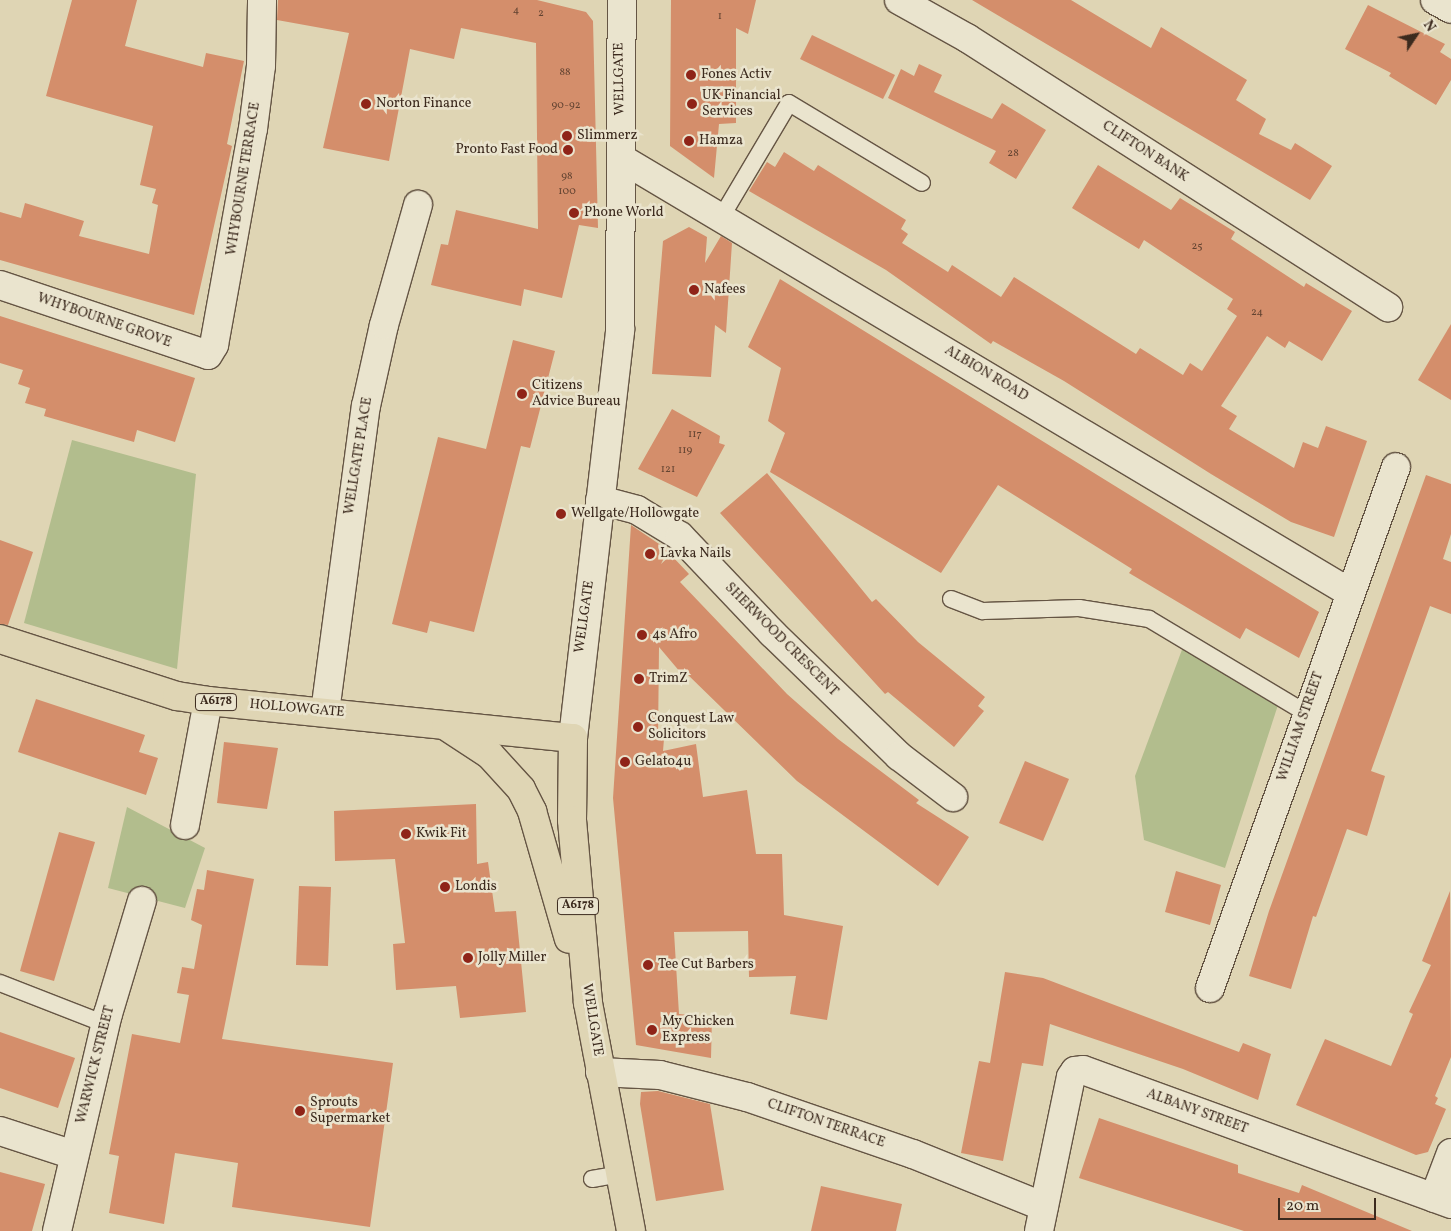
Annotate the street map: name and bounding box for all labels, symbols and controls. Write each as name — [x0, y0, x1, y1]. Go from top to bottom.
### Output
house number: 4 — [513, 4, 519, 18]
house number: 2 — [538, 7, 544, 21]
house number: 1 — [718, 10, 722, 24]
north arrow — [1391, 10, 1441, 60]
text: N — [1418, 17, 1440, 36]
street label: WELLGATE — [611, 42, 629, 116]
house number: 88 — [559, 66, 571, 80]
place label: Fones Activ — [701, 67, 772, 83]
marker: Fones Activ — [685, 69, 697, 81]
place label: UK Financial Services — [702, 88, 781, 120]
place label: Norton Finance — [376, 96, 471, 112]
marker: Norton Finance — [360, 98, 372, 110]
marker: UK Financial Services — [686, 98, 698, 110]
house number: 90-92 — [551, 99, 581, 113]
street label: WHYBOURNE TERRACE — [224, 101, 264, 257]
street label: CLIFTON BANK — [1099, 118, 1191, 186]
place label: Slimmerz — [577, 128, 637, 144]
marker: Slimmerz — [561, 130, 573, 142]
place label: Hamza — [699, 133, 743, 149]
marker: Hamza — [683, 135, 695, 147]
place label: Pronto Fast Food — [455, 142, 558, 158]
marker: Pronto Fast Food — [562, 144, 574, 156]
house number: 28 — [1007, 147, 1019, 161]
house number: 98 — [561, 170, 573, 184]
house number: 100 — [558, 185, 576, 199]
place label: Phone World — [584, 205, 664, 221]
marker: Phone World — [568, 207, 580, 219]
house number: 25 — [1191, 240, 1203, 254]
place label: Nafees — [704, 282, 745, 298]
marker: Nafees — [688, 284, 700, 296]
street label: WHYBOURNE GROVE — [35, 290, 173, 352]
house number: 24 — [1251, 306, 1263, 320]
street label: ALBION ROAD — [941, 342, 1031, 406]
place label: Citizens Advice Bureau — [532, 378, 621, 411]
marker: Citizens Advice Bureau — [516, 388, 528, 400]
street label: WELLGATE PLACE — [341, 396, 377, 516]
house number: 117 — [688, 428, 702, 442]
house number: 119 — [678, 444, 692, 458]
house number: 121 — [661, 463, 675, 477]
place label: Wellgate/Hollowgate — [571, 506, 699, 522]
marker: Wellgate/Hollowgate — [555, 508, 567, 520]
place label: Lavka Nails — [660, 546, 731, 562]
marker: Lavka Nails — [644, 548, 656, 560]
street label: WELLGATE — [572, 580, 598, 654]
street label: SHERWOOD CRESCENT — [721, 580, 841, 700]
place label: 4s Afro — [652, 627, 697, 643]
marker: 4s Afro — [636, 629, 648, 641]
street label: WILLIAM STREET — [1274, 670, 1328, 784]
place label: TrimZ — [649, 671, 688, 687]
marker: TrimZ — [633, 673, 645, 685]
road number: A6178 — [195, 692, 237, 712]
street label: HOLLOWGATE — [249, 696, 345, 722]
place label: Conquest Law Solicitors — [648, 711, 734, 744]
marker: Conquest Law Solicitors — [632, 721, 644, 733]
place label: Gelato4u — [635, 754, 691, 770]
marker: Gelato4u — [619, 756, 631, 768]
place label: Kwik Fit — [416, 826, 467, 842]
marker: Kwik Fit — [400, 828, 412, 840]
place label: Londis — [455, 879, 497, 895]
marker: Londis — [439, 881, 451, 893]
road number: A6178 — [557, 896, 599, 916]
place label: Jolly Miller — [478, 950, 547, 966]
marker: Jolly Miller — [462, 952, 474, 964]
place label: Tee Cut Barbers — [658, 957, 754, 973]
marker: Tee Cut Barbers — [642, 959, 654, 971]
street label: WELLGATE — [578, 983, 606, 1057]
street label: WARWICK STREET — [73, 1004, 119, 1126]
place label: My Chicken Express — [662, 1014, 735, 1046]
marker: My Chicken Express — [646, 1024, 658, 1036]
street label: ALBANY STREET — [1144, 1086, 1250, 1138]
place label: Sprouts Supermarket — [310, 1095, 390, 1128]
street label: CLIFTON TERRACE — [765, 1096, 887, 1152]
marker: Sprouts Supermarket — [294, 1105, 306, 1117]
scale bar — [1281, 1188, 1378, 1220]
text: 20 m — [1286, 1196, 1319, 1217]

